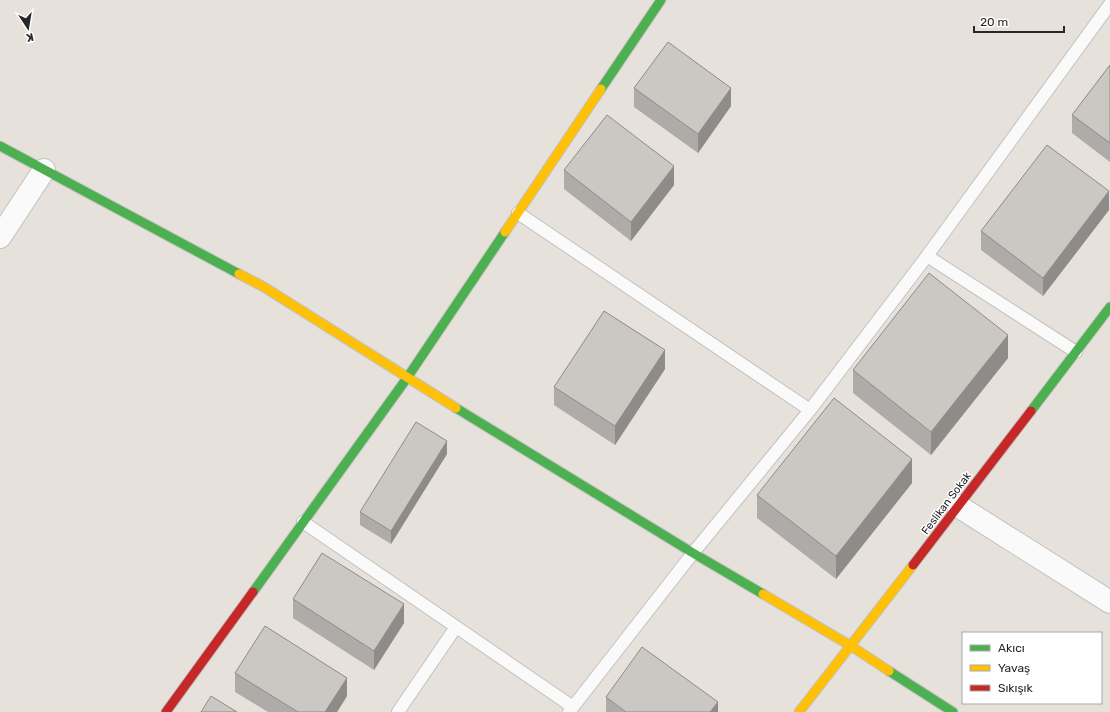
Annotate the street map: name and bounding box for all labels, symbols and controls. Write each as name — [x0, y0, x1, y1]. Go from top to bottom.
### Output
north arrow — [8, 8, 48, 48]
scale bar — [974, 8, 1064, 34]
text: 20 m — [980, 15, 1008, 29]
text: K — [24, 30, 35, 45]
street label: Feslikan Sokak — [919, 469, 974, 537]
legend — [962, 632, 1102, 704]
text: Akıcı — [998, 641, 1025, 655]
text: Yavaş — [998, 661, 1030, 675]
text: Sıkışık — [998, 681, 1033, 695]

